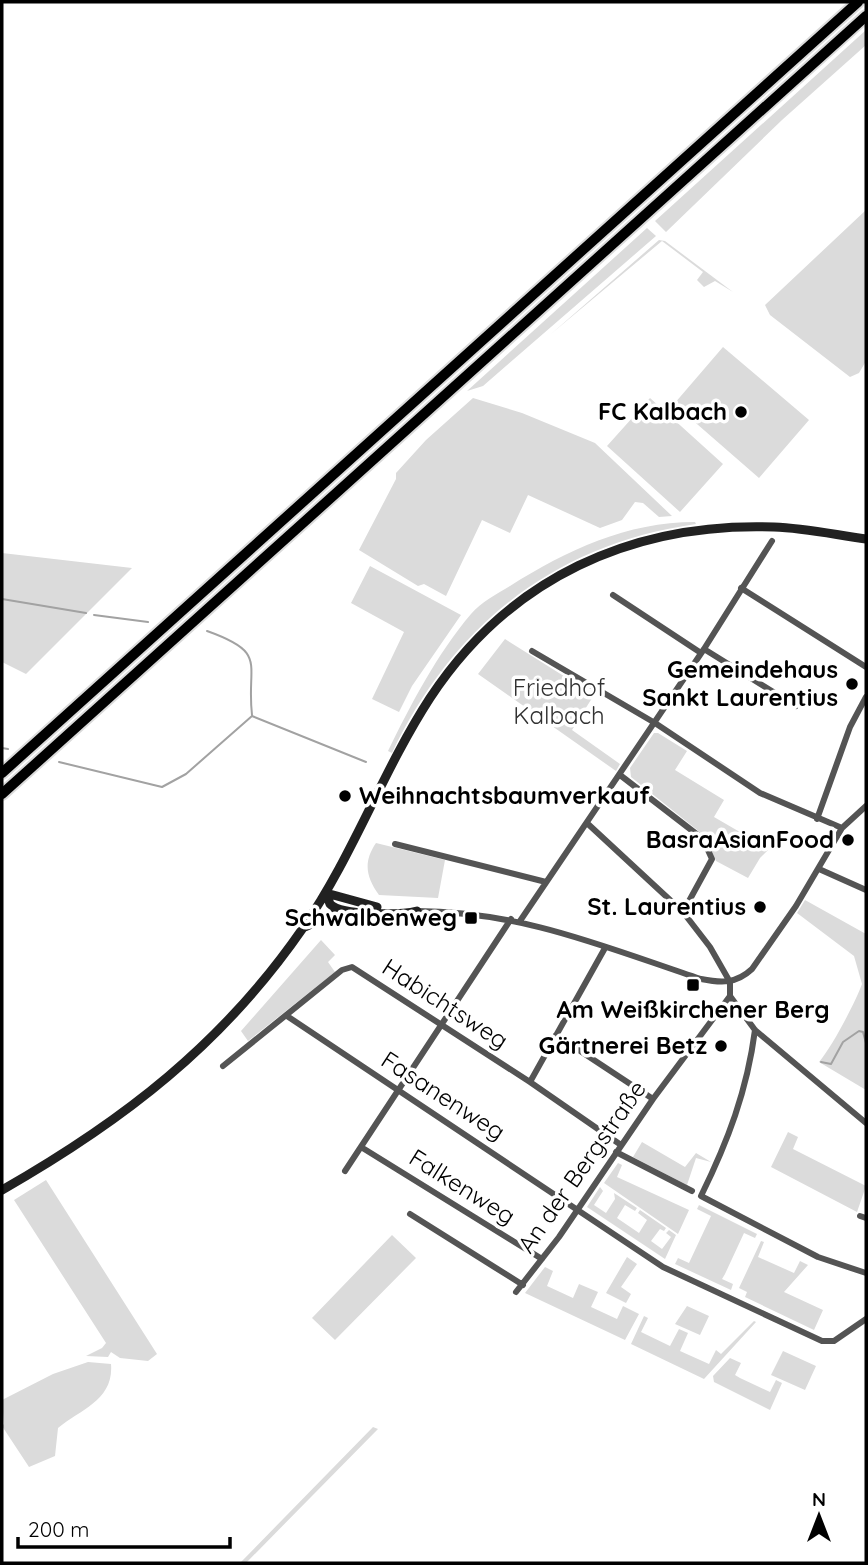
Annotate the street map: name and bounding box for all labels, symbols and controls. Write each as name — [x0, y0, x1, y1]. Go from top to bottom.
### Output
place label: FC Kalbach — [598, 396, 727, 426]
marker: FC Kalbach — [733, 404, 749, 420]
place label: Gemeindehaus Sankt Laurentius — [642, 654, 838, 712]
park label: Friedhof Kalbach — [513, 672, 606, 730]
marker: Gemeindehaus Sankt Laurentius — [844, 676, 860, 692]
place label: Weihnachtsbaumverkauf — [359, 780, 650, 810]
marker: Weihnachtsbaumverkauf — [337, 788, 353, 804]
place label: BasraAsianFood — [646, 824, 834, 854]
marker: BasraAsianFood — [840, 832, 856, 848]
place label: St. Laurentius — [587, 891, 746, 921]
marker: St. Laurentius — [752, 899, 768, 915]
place label: Schwalbenweg — [285, 902, 457, 932]
marker: Schwalbenweg — [463, 910, 479, 926]
street label: Habichtsweg — [377, 951, 514, 1055]
marker: Am Weißkirchener Berg — [685, 977, 701, 993]
place label: Am Weißkirchener Berg — [556, 994, 830, 1024]
place label: Gärtnerei Betz — [538, 1030, 707, 1060]
marker: Gärtnerei Betz — [713, 1038, 729, 1054]
street label: Fasanenweg — [376, 1044, 511, 1146]
street label: An der Bergstraße — [510, 1074, 652, 1258]
street label: Falkenweg — [404, 1142, 521, 1231]
north arrow — [784, 1481, 854, 1551]
text: N — [812, 1487, 826, 1511]
scale bar — [18, 1506, 229, 1550]
text: 200 m — [28, 1516, 90, 1542]

